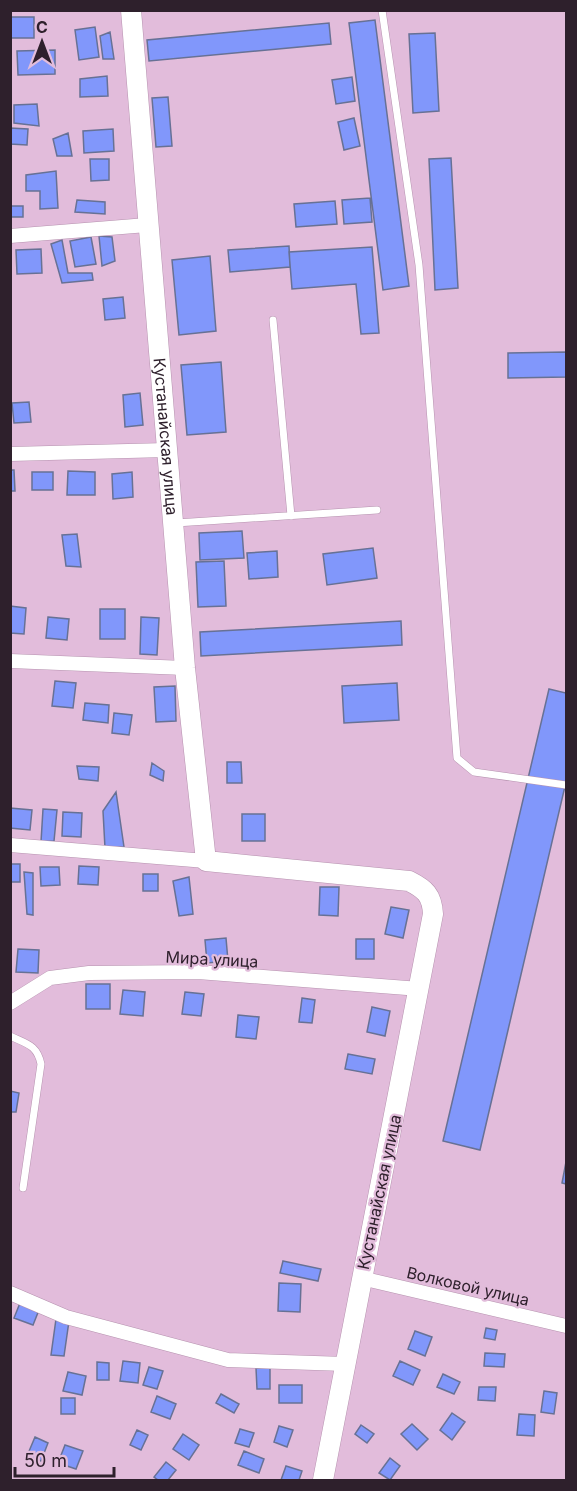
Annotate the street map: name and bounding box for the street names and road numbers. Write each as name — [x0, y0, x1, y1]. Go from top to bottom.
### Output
street label: Кустанайская улица — [150, 357, 182, 516]
street label: Мира улица — [165, 947, 259, 971]
street label: Кустанайская улица — [353, 1113, 405, 1271]
street label: Волковой улица — [405, 1262, 531, 1310]

